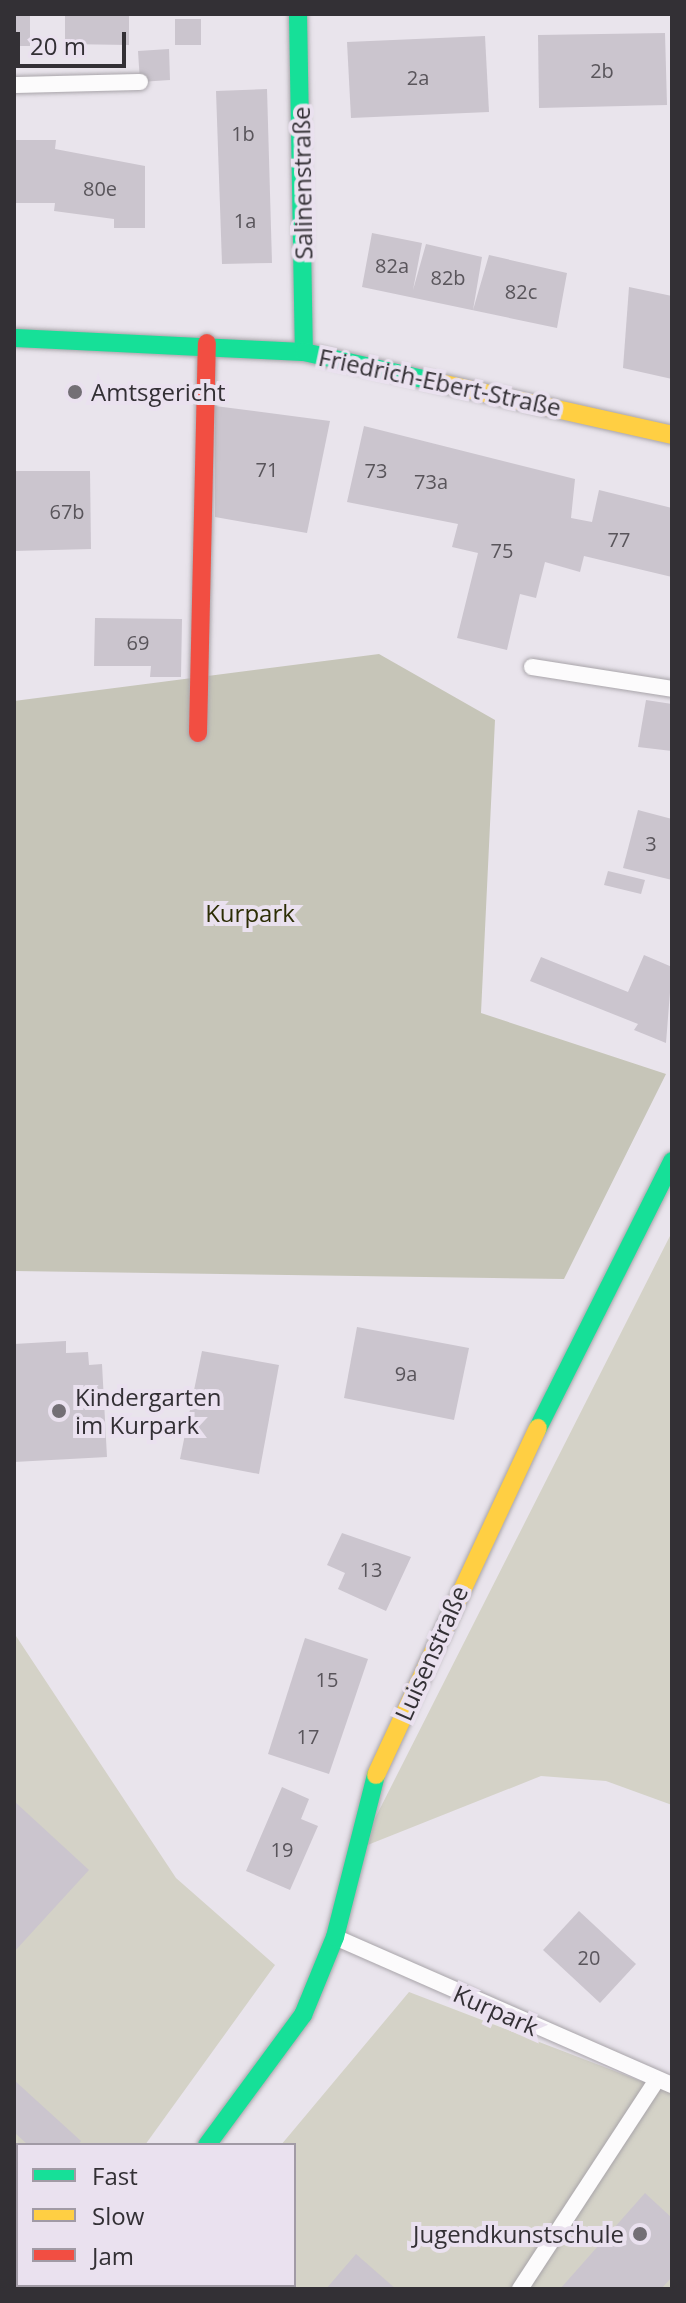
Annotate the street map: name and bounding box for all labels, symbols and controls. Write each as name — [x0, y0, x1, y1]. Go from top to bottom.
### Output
scale bar — [20, 16, 130, 66]
text: 20 m — [30, 29, 86, 62]
house number: 2b — [590, 58, 614, 82]
house number: 2a — [407, 65, 429, 89]
street label: Salinenstraße — [286, 106, 318, 260]
house number: 1b — [231, 121, 255, 145]
house number: 80e — [83, 176, 117, 200]
house number: 1a — [234, 208, 256, 232]
house number: 82a — [375, 253, 409, 277]
house number: 82b — [430, 265, 466, 289]
house number: 82c — [505, 279, 537, 303]
street label: Friedrich-Ebert-Straße — [316, 342, 564, 422]
place label: Amtsgericht — [91, 378, 226, 406]
marker: Amtsgericht — [66, 383, 84, 401]
house number: 71 — [256, 457, 278, 481]
house number: 73 — [365, 458, 387, 482]
house number: 73a — [414, 469, 448, 493]
house number: 67b — [49, 499, 85, 523]
house number: 77 — [608, 527, 630, 551]
house number: 75 — [491, 538, 513, 562]
house number: 69 — [127, 630, 149, 654]
house number: 3 — [645, 831, 657, 855]
park label: Kurpark — [205, 899, 295, 927]
house number: 9a — [395, 1361, 417, 1385]
place label: Kindergarten im Kurpark — [75, 1383, 221, 1439]
marker: Kindergarten im Kurpark — [50, 1402, 68, 1420]
house number: 13 — [360, 1557, 382, 1581]
street label: Luisenstraße — [388, 1581, 474, 1725]
house number: 15 — [316, 1667, 338, 1691]
house number: 17 — [297, 1724, 319, 1748]
house number: 19 — [271, 1837, 293, 1861]
house number: 20 — [578, 1945, 600, 1969]
street label: Kurpark — [449, 1979, 543, 2041]
legend — [16, 2143, 296, 2287]
text: Fast — [92, 2159, 138, 2192]
text: Slow — [92, 2199, 144, 2232]
place label: Jugendkunstschule — [413, 2220, 624, 2248]
marker: Jugendkunstschule — [631, 2225, 649, 2243]
text: Jam — [92, 2239, 134, 2272]

